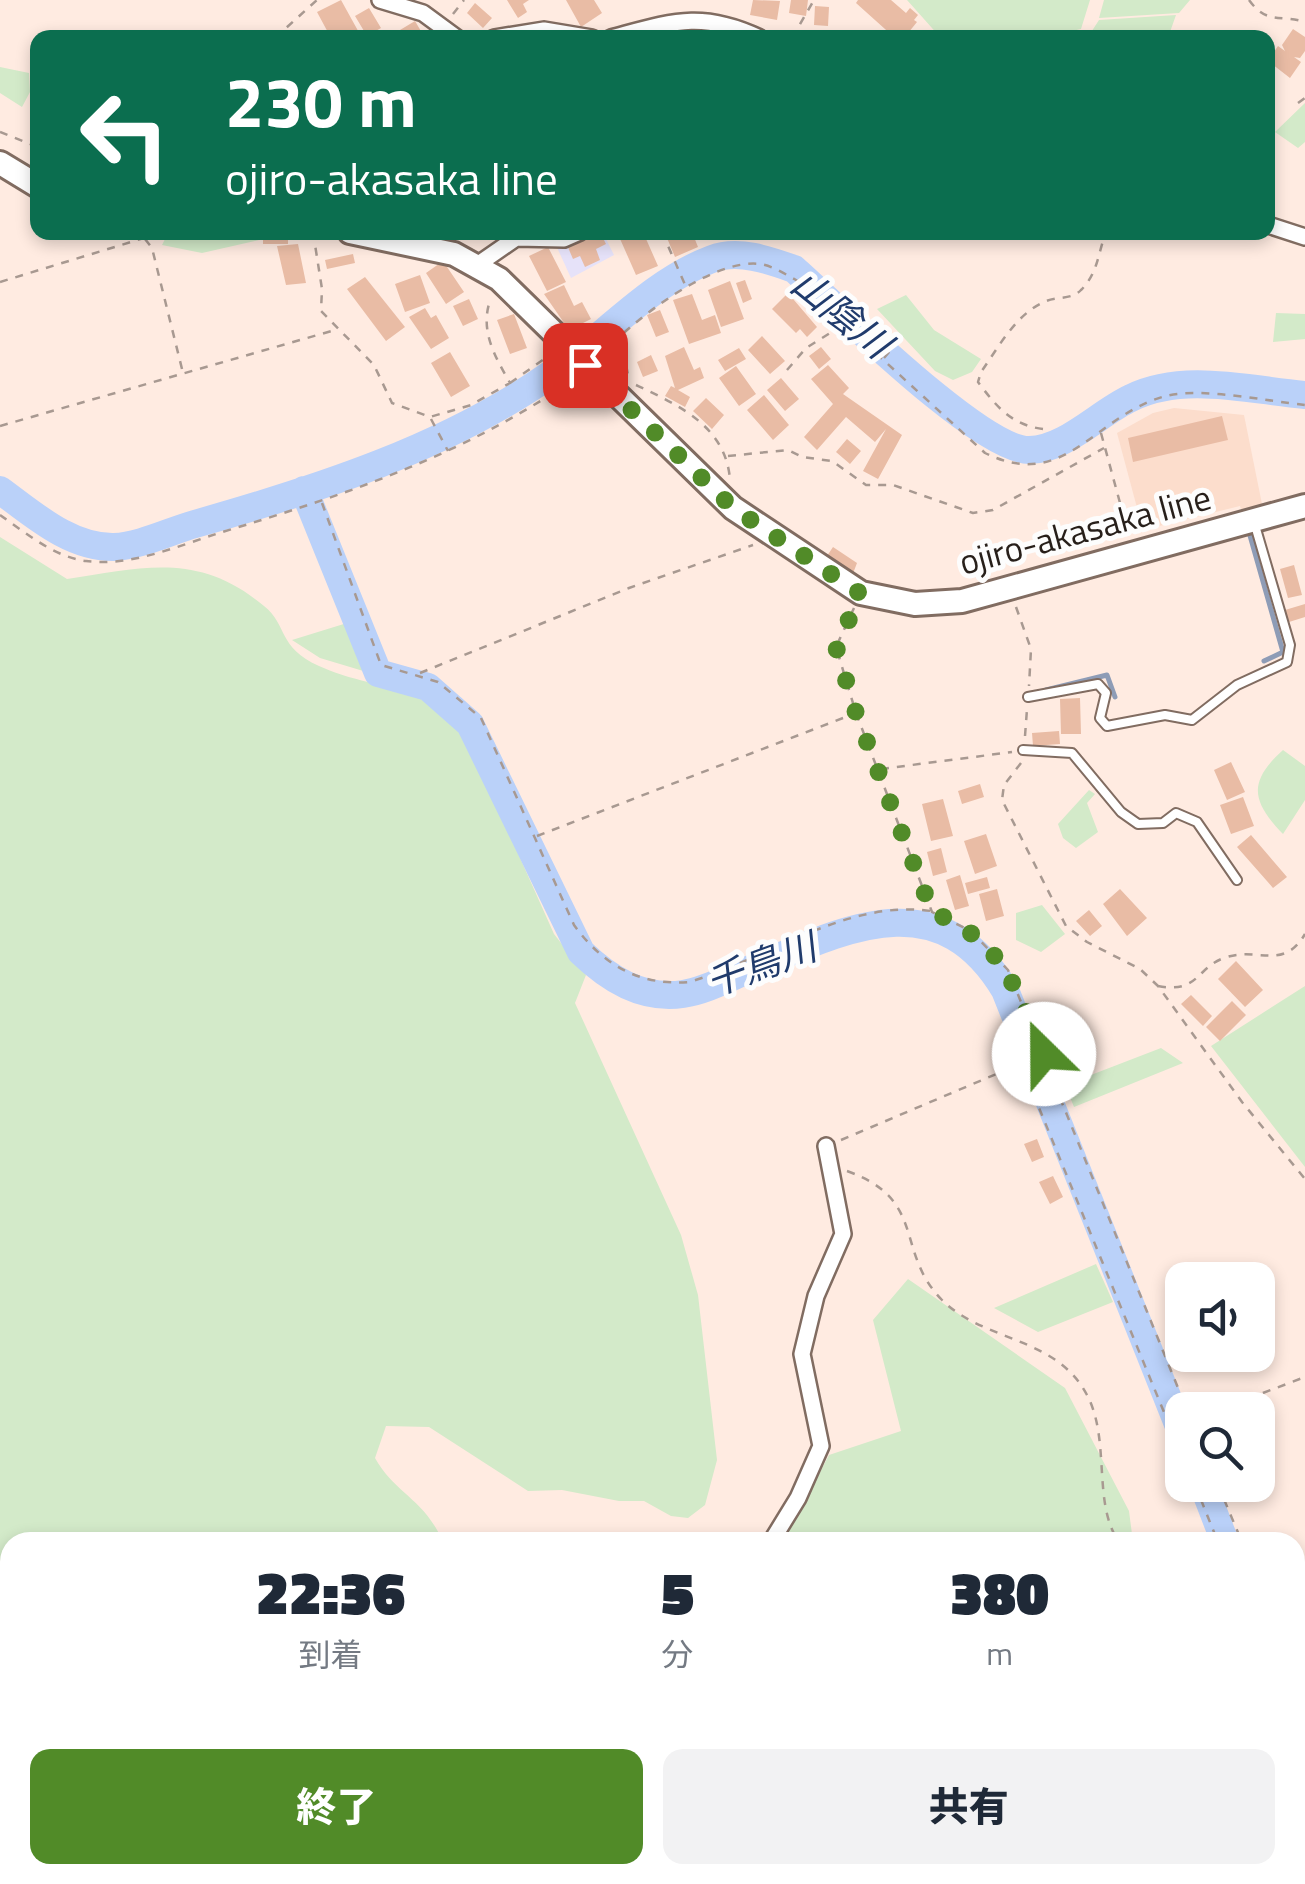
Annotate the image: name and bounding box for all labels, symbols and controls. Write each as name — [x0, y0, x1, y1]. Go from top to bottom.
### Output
text: 230 m — [225, 48, 417, 154]
icon: left — [60, 70, 190, 200]
text: ojiro-akasaka line — [225, 144, 558, 212]
water label: 山陰川 — [779, 255, 907, 374]
pin — [543, 323, 628, 408]
icon: arrive — [558, 338, 613, 393]
street label: ojiro-akasaka line — [953, 469, 1217, 589]
water label: 千鳥川 — [697, 916, 828, 1011]
position arrow — [992, 1002, 1096, 1106]
map controls — [1165, 1262, 1275, 1502]
button: sound — [1165, 1262, 1275, 1372]
button: search — [1165, 1392, 1275, 1502]
text: 22:36 — [256, 1546, 405, 1637]
text: 5 — [661, 1546, 694, 1637]
text: 380 — [950, 1546, 1049, 1637]
text: m — [986, 1629, 1013, 1677]
text: 到着 — [299, 1630, 363, 1678]
text: 分 — [662, 1630, 694, 1678]
button: 終了 — [30, 1749, 643, 1864]
button: 共有 — [663, 1749, 1275, 1864]

